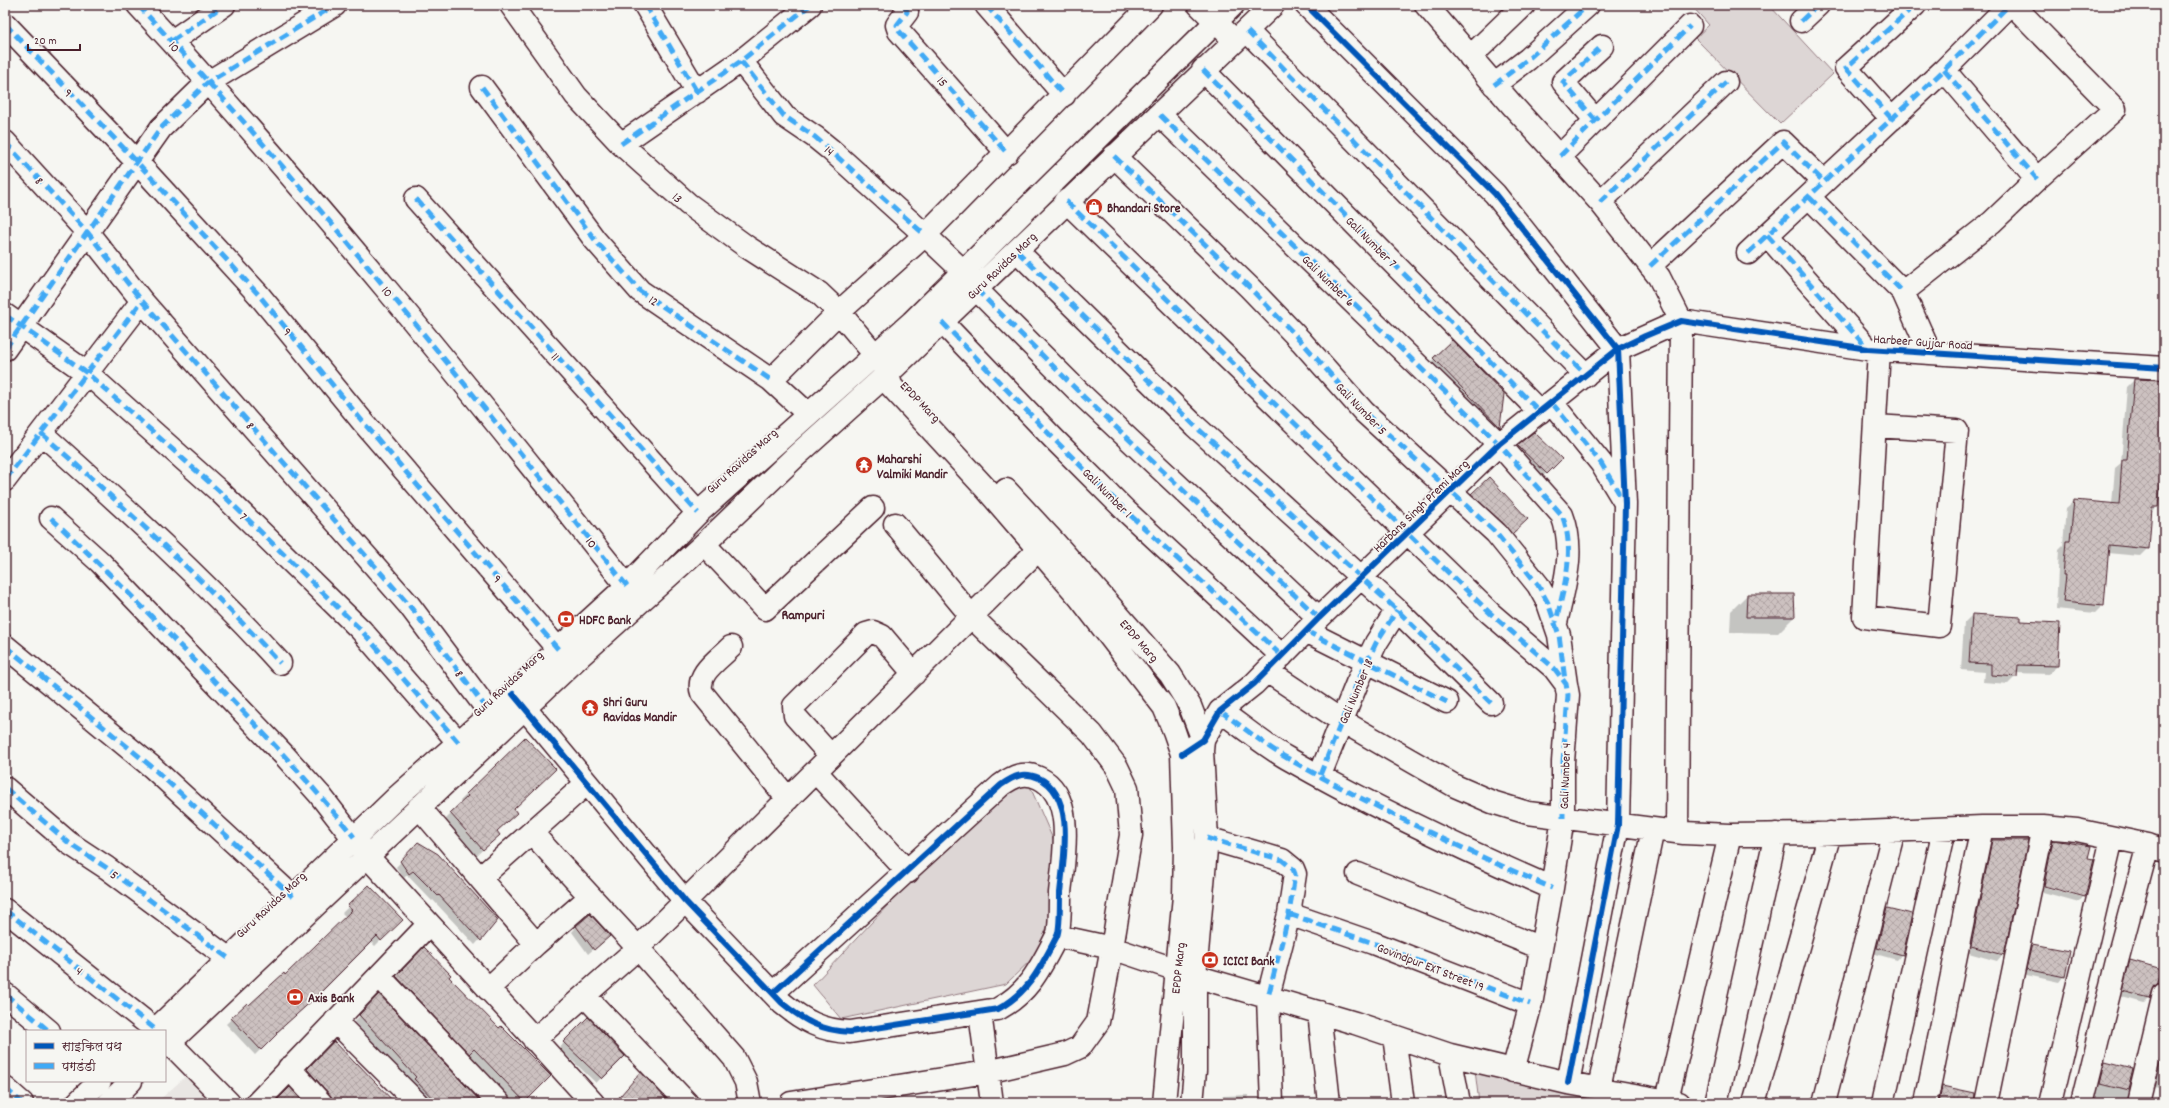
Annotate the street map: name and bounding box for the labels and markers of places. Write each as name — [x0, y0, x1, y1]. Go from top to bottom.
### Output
shop icon: Bhandari Store — [1084, 197, 1104, 217]
place label: Bhandari Store — [1107, 200, 1181, 219]
place label: Maharshi Valmiki Mandir — [877, 451, 949, 485]
temple icon: Maharshi Valmiki Mandir — [854, 455, 874, 475]
bank icon: HDFC Bank — [556, 609, 576, 629]
place label: HDFC Bank — [579, 612, 632, 631]
place label: Shri Guru Ravidas Mandir — [603, 694, 678, 728]
temple icon: Shri Guru Ravidas Mandir — [580, 698, 600, 718]
bank icon: ICICI Bank — [1200, 950, 1220, 970]
place label: ICICI Bank — [1223, 953, 1275, 972]
bank icon: Axis Bank — [285, 987, 305, 1007]
place label: Axis Bank — [308, 990, 355, 1009]

